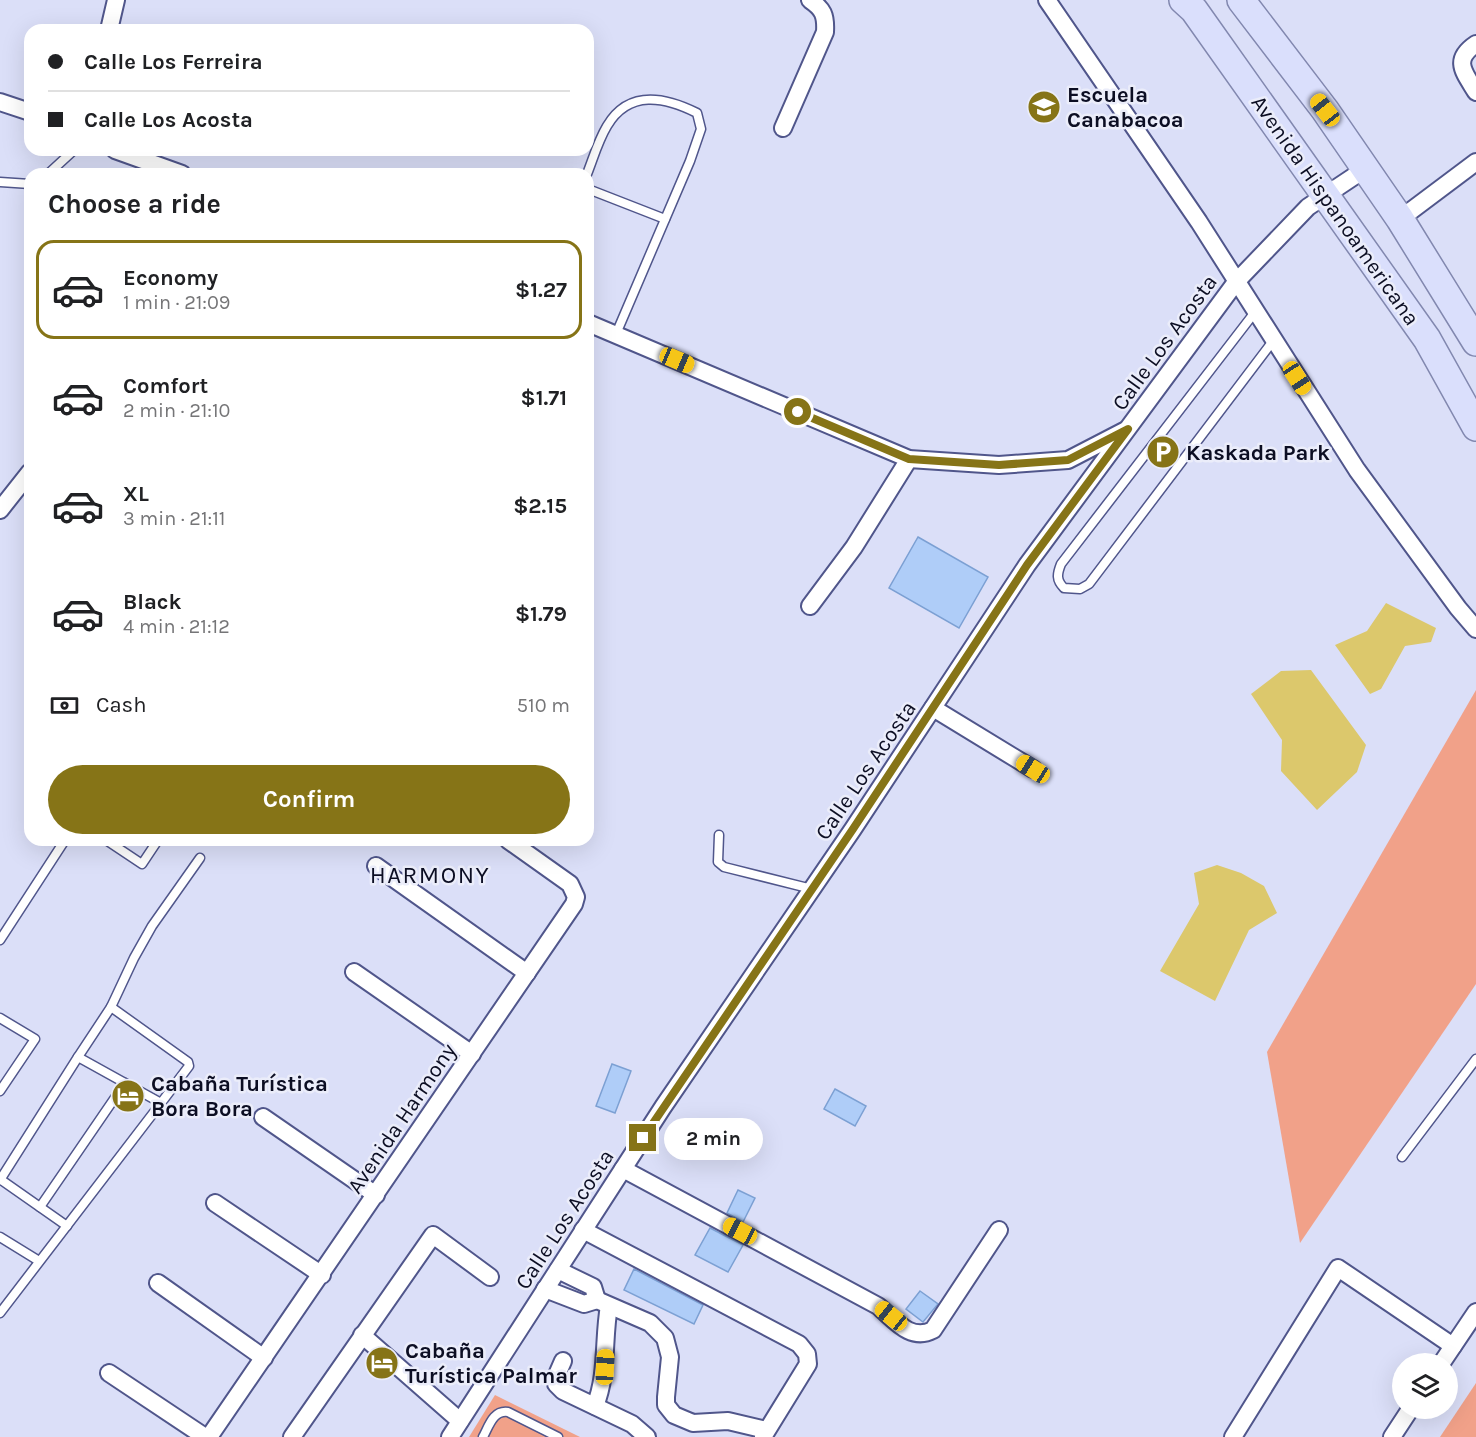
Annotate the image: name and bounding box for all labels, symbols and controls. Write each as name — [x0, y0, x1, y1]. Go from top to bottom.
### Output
text: Calle Los Ferreira — [84, 49, 263, 75]
place label: Escuela Canabacoa — [1067, 82, 1184, 133]
school or university icon: Escuela Canabacoa — [1026, 89, 1062, 125]
street label: Avenida Hispanoamericana — [1246, 90, 1425, 331]
car — [1307, 90, 1343, 130]
text: Calle Los Acosta — [84, 107, 253, 133]
text: Choose a ride — [48, 188, 221, 220]
icon: car — [51, 263, 105, 317]
text: Economy — [123, 265, 218, 291]
street label: Calle Los Acosta — [1107, 270, 1223, 416]
text: $1.27 — [515, 277, 567, 303]
text: 1 min · 21:09 — [123, 291, 230, 314]
car — [657, 345, 697, 375]
car — [1280, 358, 1314, 398]
icon: car — [51, 371, 105, 425]
text: Comfort — [123, 373, 208, 399]
text: $1.71 — [520, 385, 567, 411]
route start — [784, 398, 811, 425]
text: 2 min · 21:10 — [123, 399, 230, 422]
parking icon: Kaskada Park — [1145, 434, 1181, 470]
place label: Kaskada Park — [1186, 440, 1330, 466]
icon: car — [51, 479, 105, 533]
text: XL — [123, 481, 149, 507]
text: $2.15 — [513, 493, 567, 519]
text: 3 min · 21:11 — [123, 507, 225, 530]
icon: car — [51, 587, 105, 641]
text: Black — [123, 589, 182, 615]
text: $1.79 — [515, 601, 567, 627]
text: 4 min · 21:12 — [123, 615, 230, 638]
icon: cash — [48, 689, 81, 722]
text: Cash — [96, 692, 146, 718]
text: 510 m — [517, 694, 570, 717]
street label: Calle Los Acosta — [810, 696, 922, 845]
car — [1013, 752, 1053, 786]
button: Confirm — [48, 765, 570, 834]
district label: HARMONY — [370, 861, 490, 889]
street label: Avenida Harmony — [342, 1038, 462, 1199]
place label: Cabaña Turística Bora Bora — [151, 1071, 328, 1122]
hotel icon: Cabaña Turística Bora Bora — [110, 1078, 146, 1114]
callout: 2 min — [664, 1117, 763, 1159]
route end — [629, 1124, 656, 1151]
text: 2 min — [686, 1127, 741, 1150]
street label: Calle Los Acosta — [510, 1145, 620, 1294]
car — [720, 1215, 760, 1247]
car — [871, 1298, 911, 1334]
place label: Cabaña Turística Palmar — [405, 1338, 577, 1389]
hotel icon: Cabaña Turística Palmar — [364, 1345, 400, 1381]
car — [595, 1349, 615, 1385]
map controls — [1392, 1353, 1458, 1419]
button: layers — [1392, 1353, 1458, 1419]

